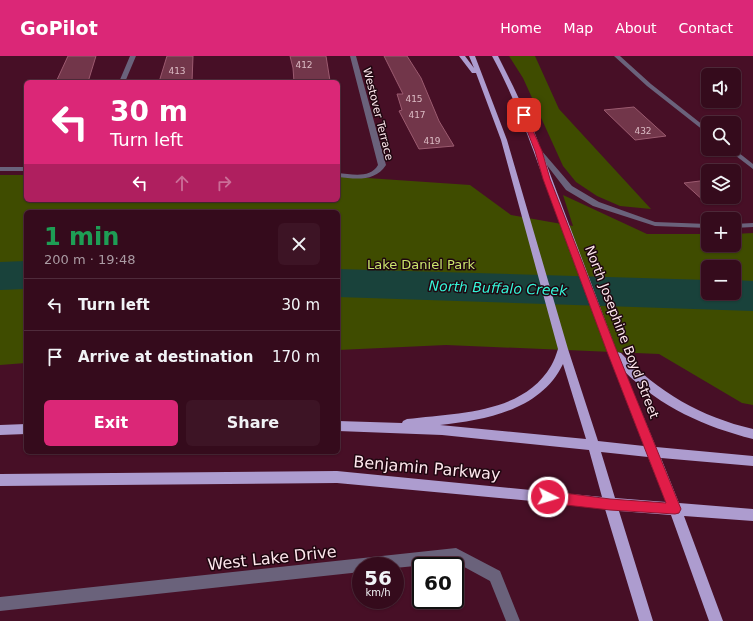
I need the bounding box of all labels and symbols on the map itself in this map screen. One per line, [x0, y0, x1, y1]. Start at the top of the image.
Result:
house number: 412 [295, 60, 313, 70]
house number: 413 [168, 66, 186, 76]
street label: Westover Terrace [360, 66, 396, 162]
house number: 415 [405, 94, 423, 104]
pin [507, 98, 541, 132]
house number: 417 [408, 110, 426, 120]
house number: 432 [634, 126, 652, 136]
house number: 419 [423, 136, 441, 146]
street label: North Josephine Boyd Street [582, 243, 662, 421]
park label: Lake Daniel Park [367, 257, 476, 272]
water label: North Buffalo Creek [428, 278, 568, 298]
street label: Benjamin Parkway [353, 452, 501, 484]
position arrow [527, 476, 569, 518]
street label: West Lake Drive [207, 542, 337, 574]
speed limit sign: 60 [412, 557, 464, 609]

